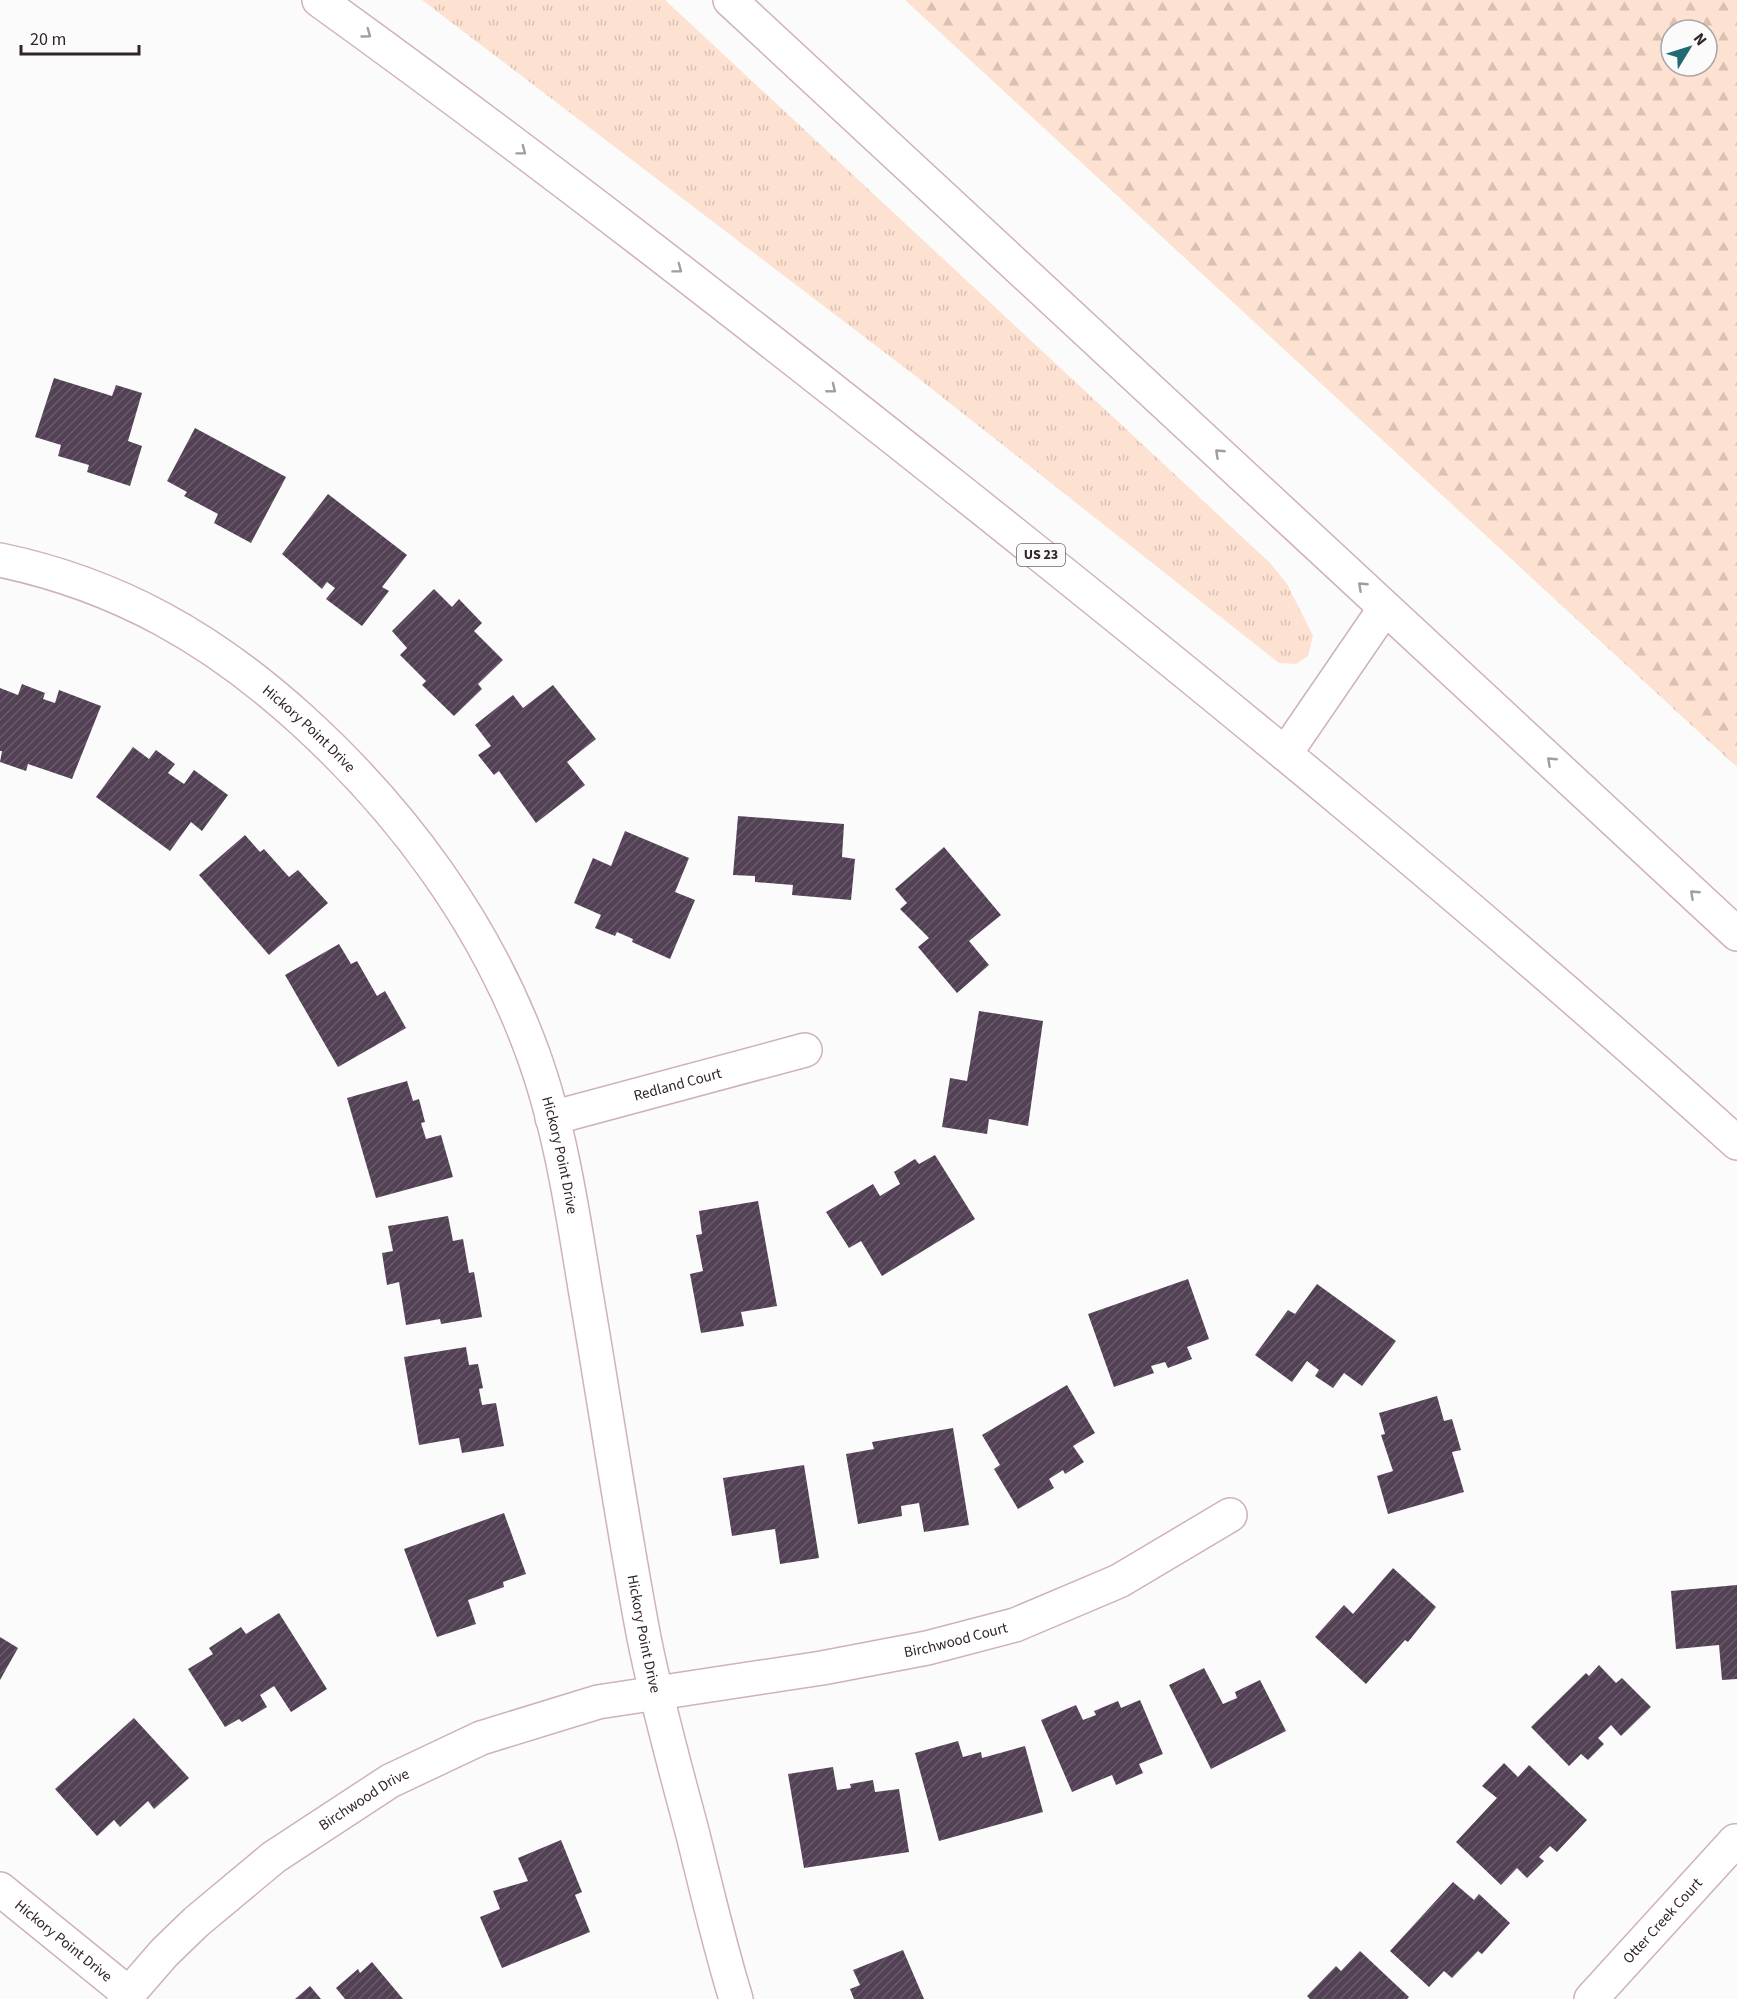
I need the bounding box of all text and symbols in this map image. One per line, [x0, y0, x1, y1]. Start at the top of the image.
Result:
scale bar [21, 18, 140, 56]
north arrow [1659, 18, 1719, 78]
text: 20 m [30, 27, 66, 52]
one-way arrow [360, 27, 371, 38]
text: N [1688, 28, 1712, 50]
one-way arrow [516, 144, 527, 155]
one-way arrow [672, 261, 683, 272]
one-way arrow [825, 381, 836, 392]
one-way arrow [1215, 449, 1226, 460]
road number: US 23 [1017, 544, 1065, 566]
one-way arrow [1358, 582, 1369, 593]
street label: Hickory Point Drive [258, 680, 360, 777]
one-way arrow [1547, 757, 1558, 768]
one-way arrow [1690, 890, 1701, 901]
street label: Redland Court [631, 1062, 724, 1106]
street label: Hickory Point Drive [537, 1094, 583, 1216]
street label: Hickory Point Drive [622, 1573, 666, 1695]
street label: Birchwood Court [902, 1617, 1010, 1663]
street label: Birchwood Drive [314, 1763, 413, 1836]
street label: Otter Creek Court [1618, 1873, 1707, 1968]
street label: Hickory Point Drive [10, 1895, 117, 1987]

